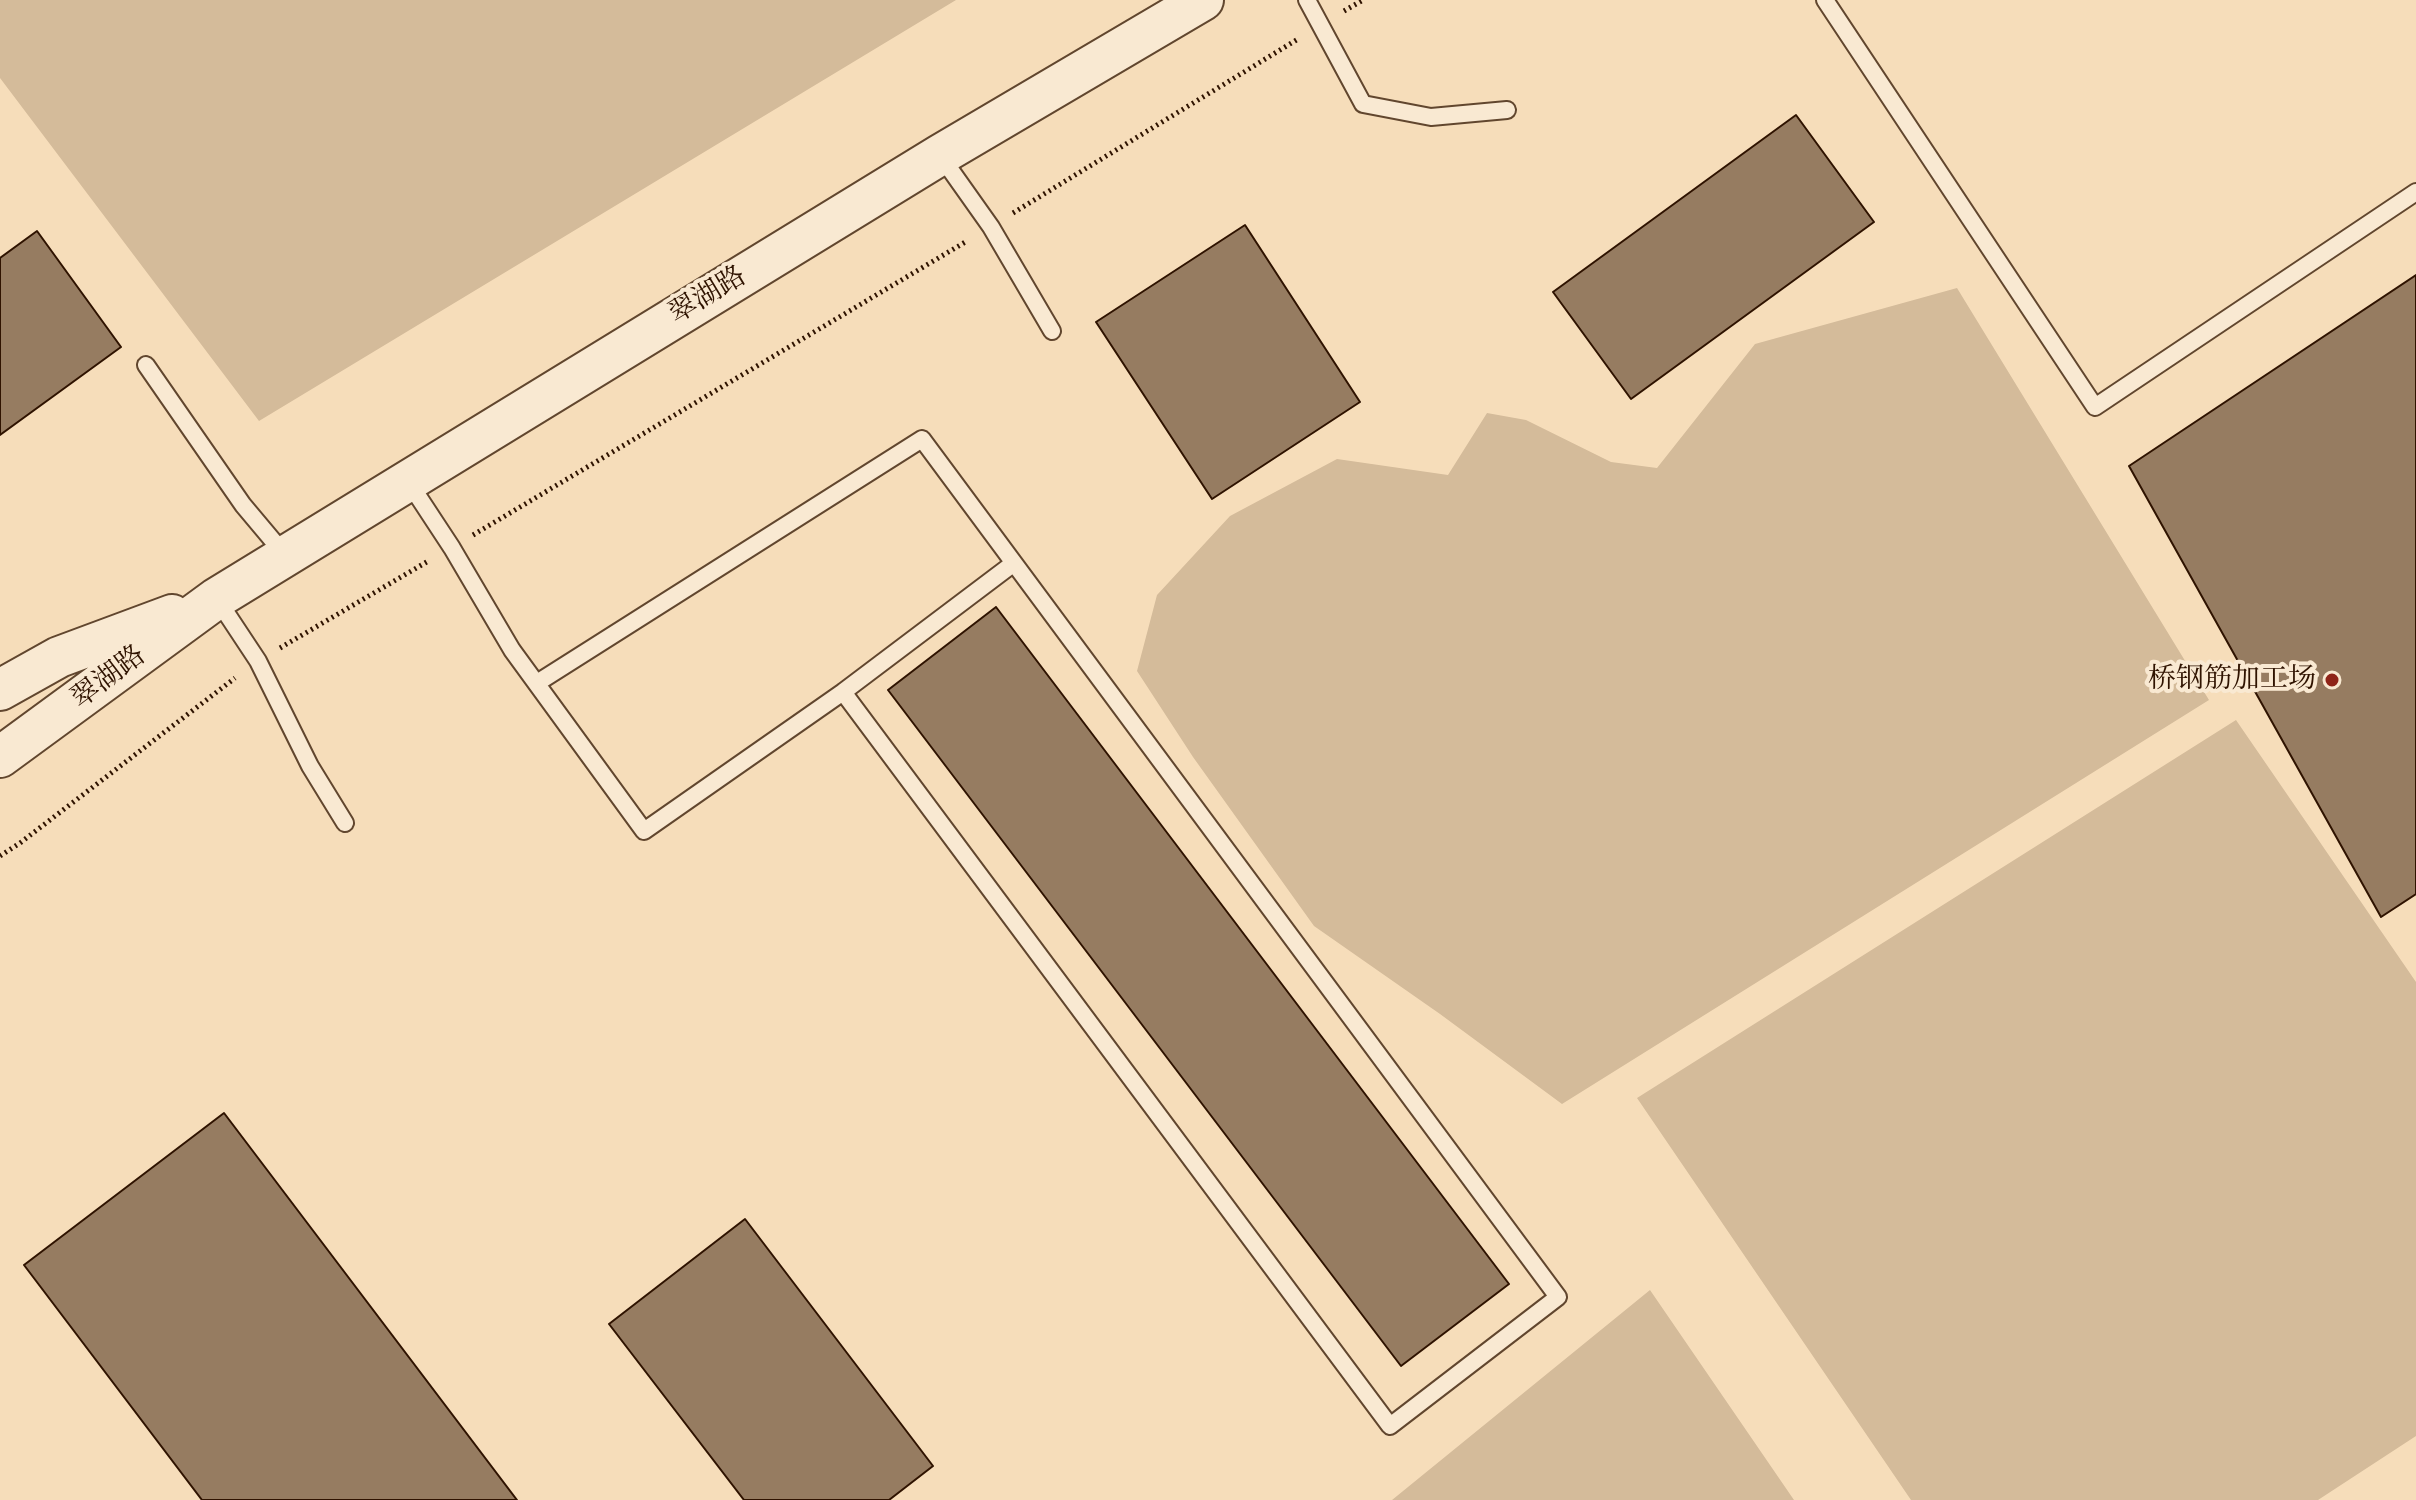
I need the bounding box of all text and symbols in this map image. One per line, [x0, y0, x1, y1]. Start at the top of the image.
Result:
street label: 翠湖路 [663, 260, 753, 332]
street label: 翠湖路 [65, 639, 153, 717]
place label: 桥钢筋加工场 [2148, 663, 2316, 697]
marker: 桥钢筋加工场 [2323, 671, 2341, 689]

